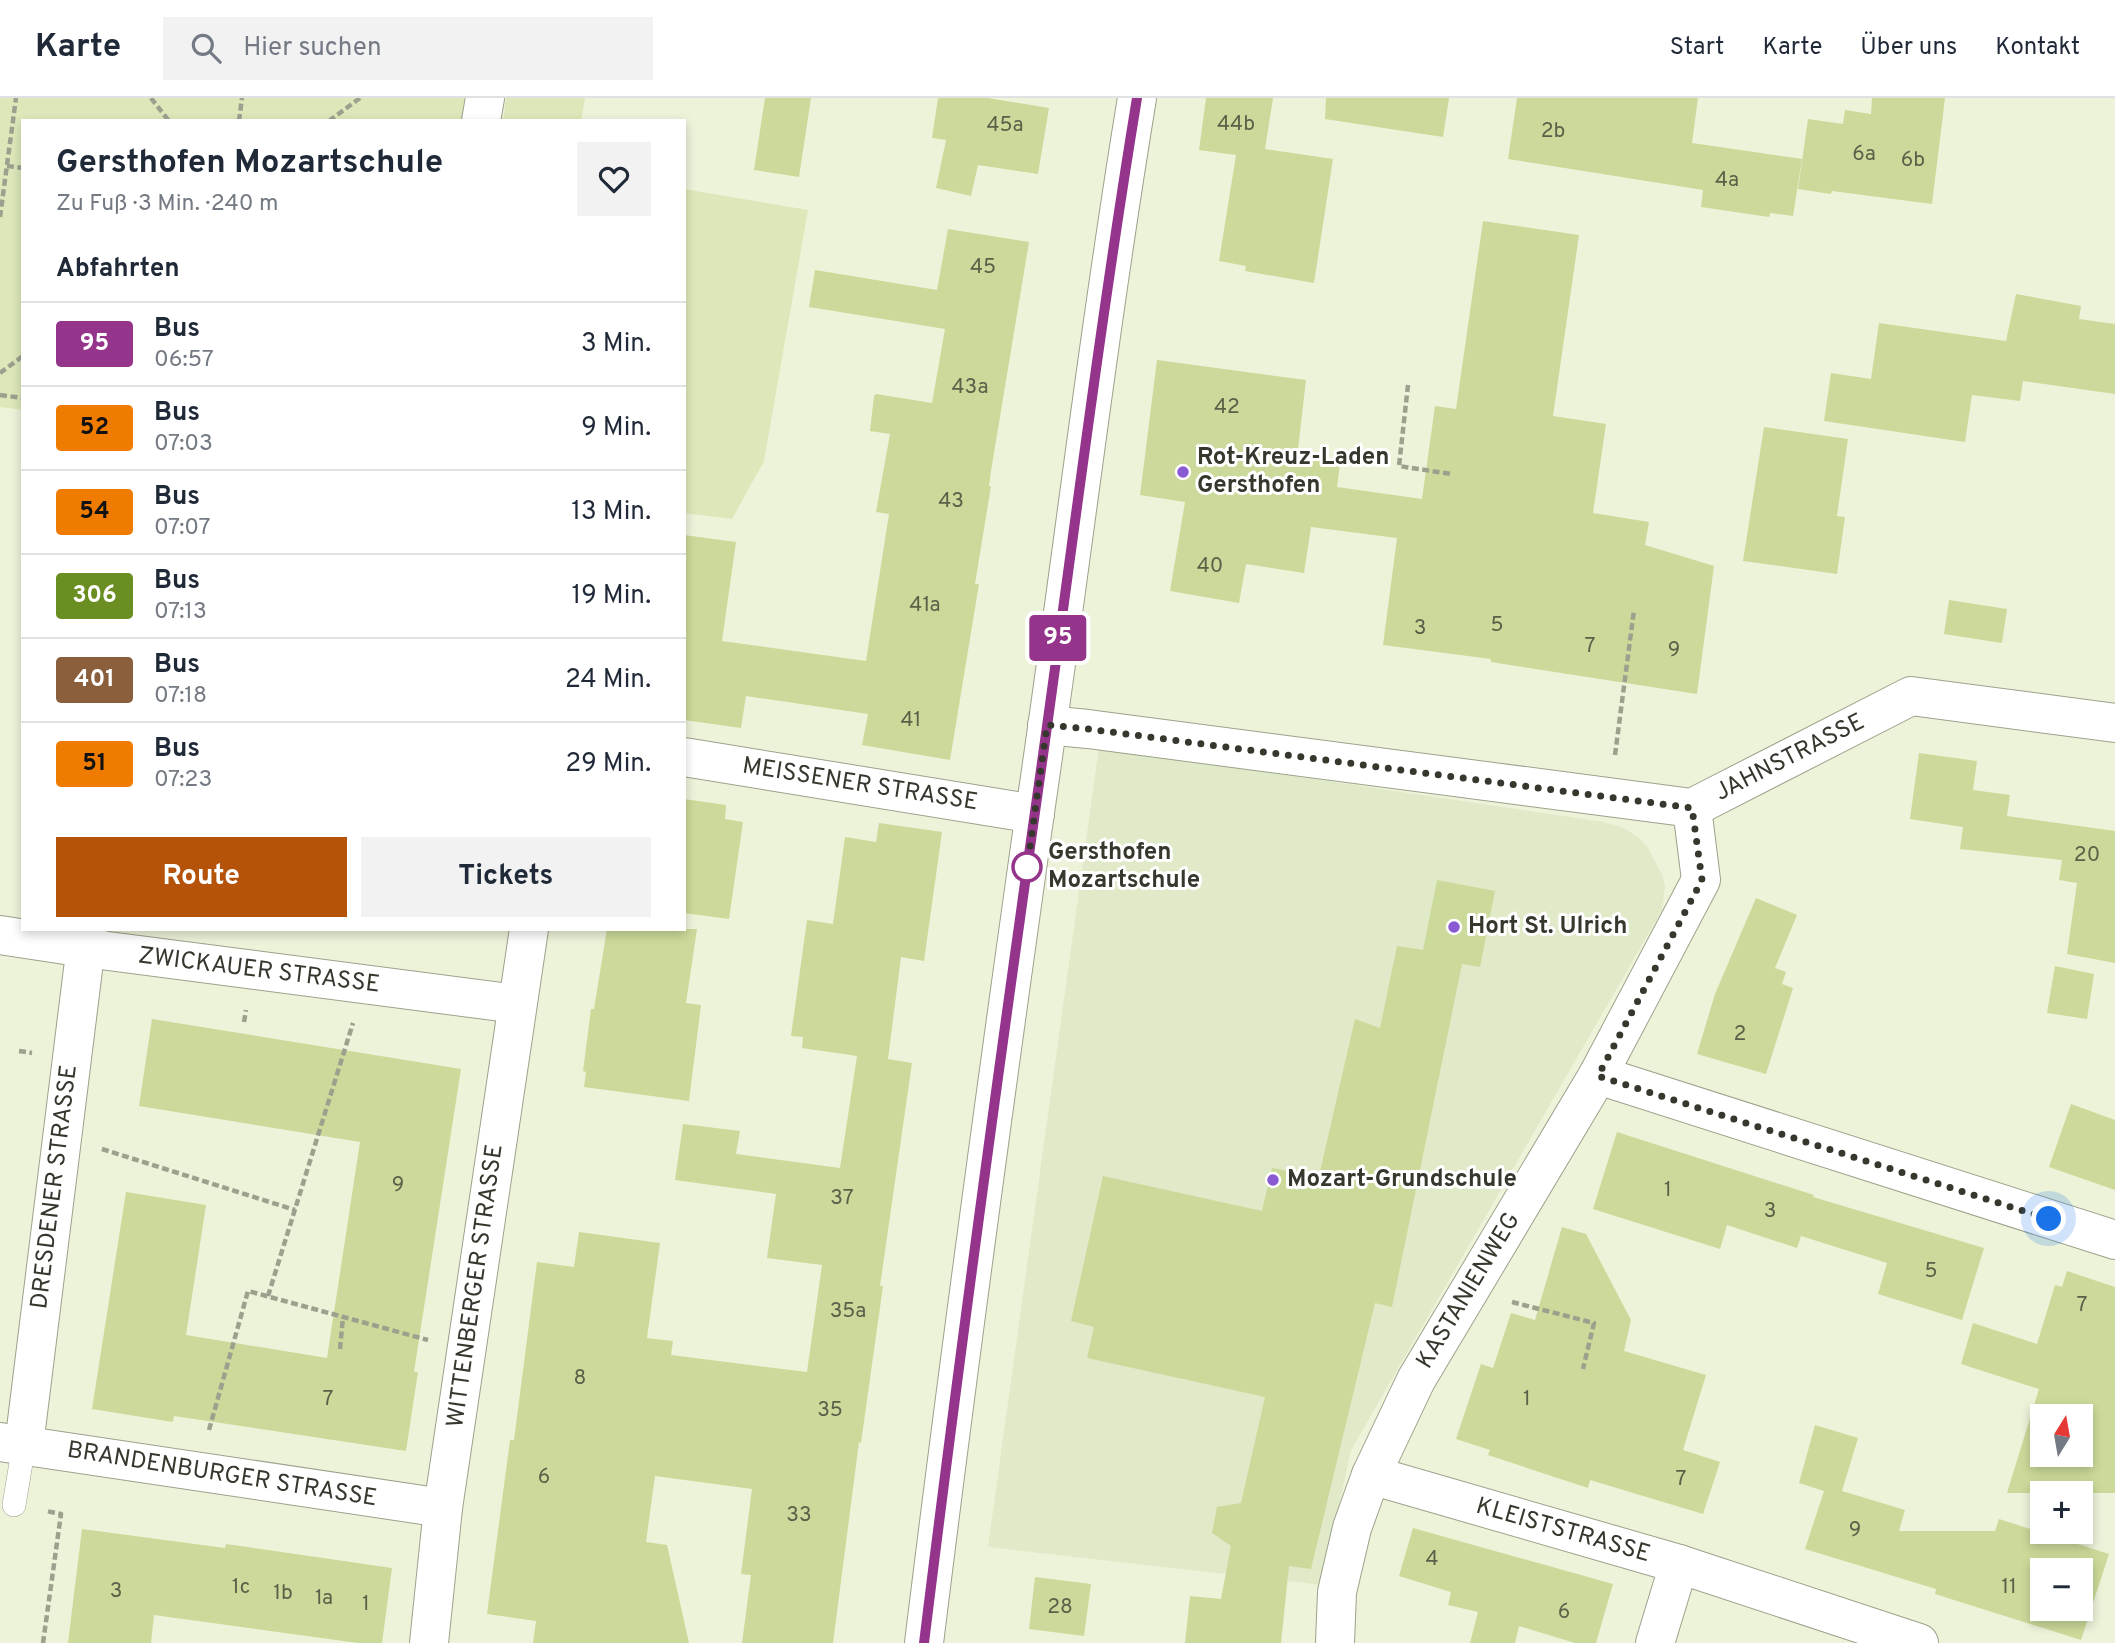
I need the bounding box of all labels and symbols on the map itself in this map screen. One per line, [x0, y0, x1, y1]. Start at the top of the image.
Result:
house number: 44b [1217, 111, 1255, 138]
house number: 45a [986, 112, 1024, 139]
house number: 2b [1541, 118, 1565, 145]
house number: 6a [1852, 141, 1876, 168]
house number: 6b [1901, 147, 1925, 174]
house number: 4a [1715, 167, 1739, 194]
house number: 45 [970, 254, 996, 281]
house number: 43a [952, 374, 988, 401]
house number: 42 [1214, 394, 1240, 421]
place label: Rot-Kreuz-Laden Gersthofen [1197, 443, 1389, 501]
marker: Rot-Kreuz-Laden Gersthofen [1175, 464, 1191, 480]
house number: 43 [938, 488, 964, 515]
house number: 40 [1197, 553, 1223, 580]
house number: 41a [909, 592, 941, 619]
house number: 5 [1490, 612, 1504, 639]
line badge: 95 [1026, 615, 1090, 661]
house number: 3 [1414, 615, 1426, 642]
house number: 7 [1585, 633, 1596, 660]
house number: 9 [1668, 637, 1680, 664]
house number: 41 [901, 707, 921, 734]
street label: JAHNSTRASSE [1710, 707, 1870, 809]
street label: MEISSENER STRASSE [740, 752, 980, 818]
place label: Gersthofen Mozartschule [1048, 838, 1200, 896]
house number: 20 [2074, 842, 2100, 869]
marker: Gersthofen Mozartschule [1012, 852, 1042, 882]
place label: Hort St. Ulrich [1468, 912, 1627, 942]
marker: Hort St. Ulrich [1446, 919, 1462, 935]
street label: ZWICKAUER STRASSE [137, 941, 381, 1001]
house number: 2 [1734, 1021, 1746, 1048]
street label: DRESDENER STRASSE [25, 1063, 85, 1311]
street label: WITTENBERGER STRASSE [441, 1142, 511, 1430]
place label: Mozart-Grundschule [1287, 1165, 1517, 1195]
house number: 9 [392, 1172, 404, 1199]
marker: Mozart-Grundschule [1265, 1172, 1281, 1188]
house number: 1 [1664, 1177, 1672, 1204]
house number: 37 [830, 1185, 854, 1212]
house number: 3 [1764, 1198, 1776, 1225]
your location [2031, 1201, 2066, 1236]
street label: KASTANIENWEG [1411, 1207, 1527, 1375]
house number: 5 [1924, 1258, 1938, 1285]
house number: 7 [2077, 1292, 2088, 1319]
house number: 35a [830, 1298, 866, 1325]
house number: 8 [574, 1365, 586, 1392]
house number: 7 [323, 1386, 334, 1413]
house number: 1 [1523, 1386, 1531, 1413]
house number: 35 [817, 1397, 843, 1424]
north arrow [2030, 1404, 2093, 1466]
street label: BRANDENBURGER STRASSE [65, 1436, 379, 1514]
house number: 6 [538, 1464, 550, 1491]
house number: 7 [1676, 1466, 1687, 1493]
street label: KLEISTSTRASSE [1472, 1492, 1654, 1570]
house number: 33 [786, 1502, 812, 1529]
house number: 9 [1849, 1517, 1861, 1544]
house number: 4 [1425, 1546, 1439, 1573]
house number: 1c [232, 1574, 250, 1601]
house number: 11 [2001, 1574, 2017, 1601]
house number: 3 [110, 1578, 122, 1605]
house number: 1b [273, 1580, 293, 1607]
house number: 1a [315, 1585, 333, 1612]
house number: 1 [362, 1591, 370, 1618]
house number: 28 [1047, 1594, 1073, 1621]
house number: 6 [1558, 1599, 1570, 1626]

